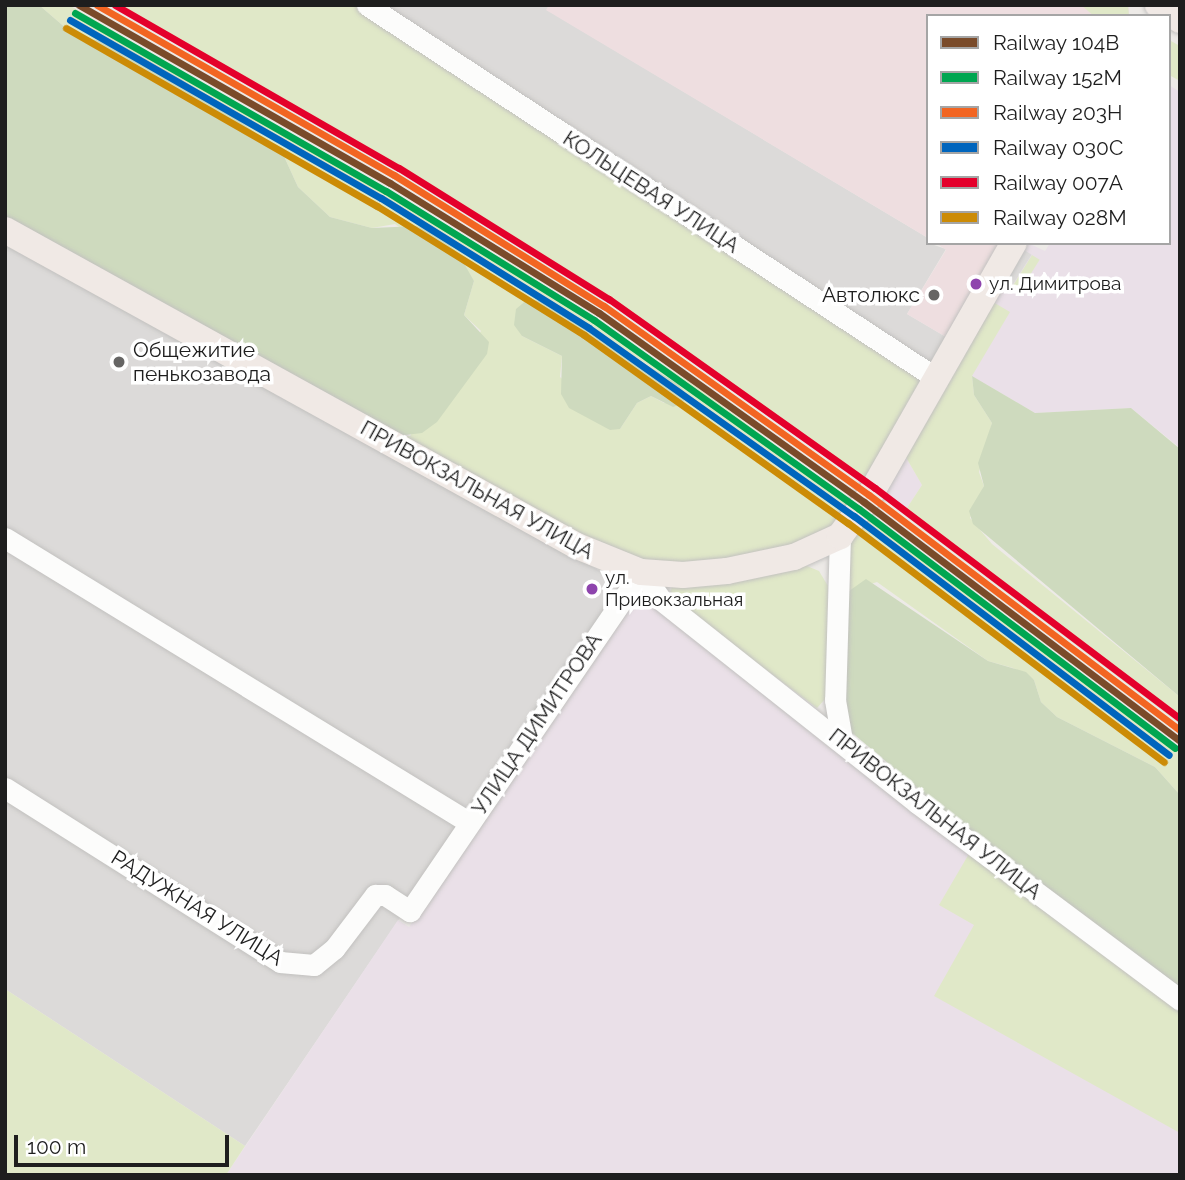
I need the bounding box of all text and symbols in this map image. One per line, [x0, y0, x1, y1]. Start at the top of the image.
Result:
legend [926, 14, 1171, 245]
text: Railway 104В [993, 30, 1119, 55]
text: Railway 152М [993, 65, 1122, 90]
text: Railway 203Н [993, 100, 1123, 125]
street label: КОЛЬЦЕВАЯ УЛИЦА [558, 126, 744, 258]
text: Railway 030C [993, 135, 1123, 160]
text: Railway 007А [993, 170, 1123, 195]
text: Railway 028М [993, 205, 1127, 230]
place label: ул. Димитрова [989, 273, 1121, 295]
marker: ул. Димитрова [969, 277, 983, 291]
place label: Автолюкс [822, 282, 920, 308]
marker: Автолюкс [926, 287, 942, 303]
place label: Общежитие пенькозавода [133, 337, 271, 387]
marker: Общежитие пенькозавода [111, 354, 127, 370]
street label: ПРИВОКЗАЛЬНАЯ УЛИЦА [356, 415, 598, 565]
place label: ул. Привокзальная [605, 567, 743, 611]
marker: ул. Привокзальная [585, 582, 599, 596]
street label: УЛИЦА ДИМИТРОВА [467, 628, 607, 820]
street label: ПРИВОКЗАЛЬНАЯ УЛИЦА [824, 723, 1046, 905]
street label: РАДУЖНАЯ УЛИЦА [106, 845, 288, 971]
scale bar [18, 1120, 233, 1164]
text: 100 m [27, 1134, 86, 1159]

